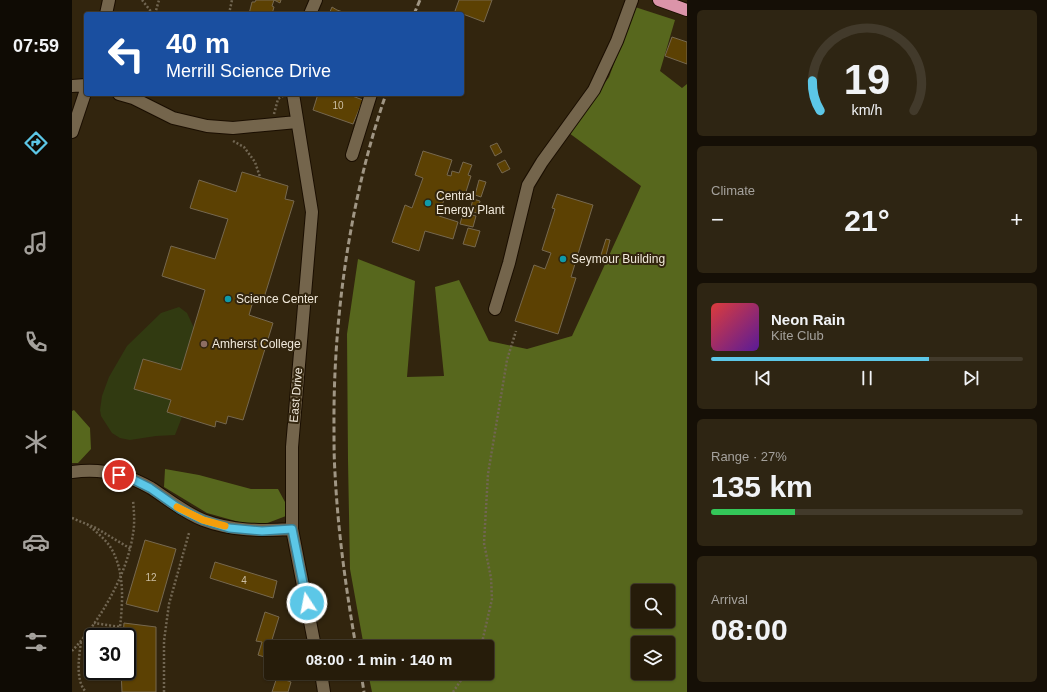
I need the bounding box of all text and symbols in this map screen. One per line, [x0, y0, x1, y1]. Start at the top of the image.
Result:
icon: left [100, 28, 152, 80]
text: 40 m [166, 28, 230, 59]
text: 07:59 [13, 36, 59, 56]
text: 19 [844, 56, 890, 103]
text: Merrill Science Drive [166, 61, 331, 81]
house number: 10 [332, 100, 344, 111]
text: km/h [852, 102, 883, 118]
icon: directions [22, 129, 50, 157]
text: Climate [711, 183, 755, 198]
place label: Central Energy Plant [436, 189, 505, 217]
marker: Central Energy Plant [423, 198, 433, 208]
text: 21° [844, 204, 890, 237]
text: − [711, 207, 724, 232]
text: + [1010, 207, 1023, 232]
icon: music [22, 229, 50, 257]
place label: Seymour Building [571, 252, 665, 266]
marker: Seymour Building [558, 254, 568, 264]
place label: Science Center [236, 292, 318, 306]
marker: Science Center [223, 294, 233, 304]
text: Neon Rain [771, 311, 845, 328]
icon: phone [22, 328, 50, 356]
text: Kite Club [771, 328, 824, 343]
place label: Amherst College [212, 337, 301, 351]
marker: Amherst College [199, 339, 209, 349]
street label: East Drive [287, 367, 305, 423]
icon: previous [752, 367, 774, 389]
icon: pause [856, 367, 878, 389]
icon: next [960, 367, 982, 389]
icon: climate [22, 428, 50, 456]
text: Range · 27% [711, 449, 787, 464]
pin [102, 458, 136, 492]
icon: arrive [108, 464, 130, 486]
text: 135 km [711, 470, 813, 503]
icon: car [22, 528, 50, 556]
house number: 12 [145, 572, 157, 583]
house number: 4 [241, 575, 247, 586]
position arrow [286, 582, 328, 624]
map controls [631, 584, 675, 680]
button: search [631, 584, 675, 628]
text: Arrival [711, 592, 748, 607]
text: 08:00 [711, 613, 788, 646]
icon: filters [22, 628, 50, 656]
speed limit sign: 30 [84, 628, 136, 680]
button: layers [631, 636, 675, 680]
text: 08:00 · 1 min · 140 m [306, 651, 452, 668]

